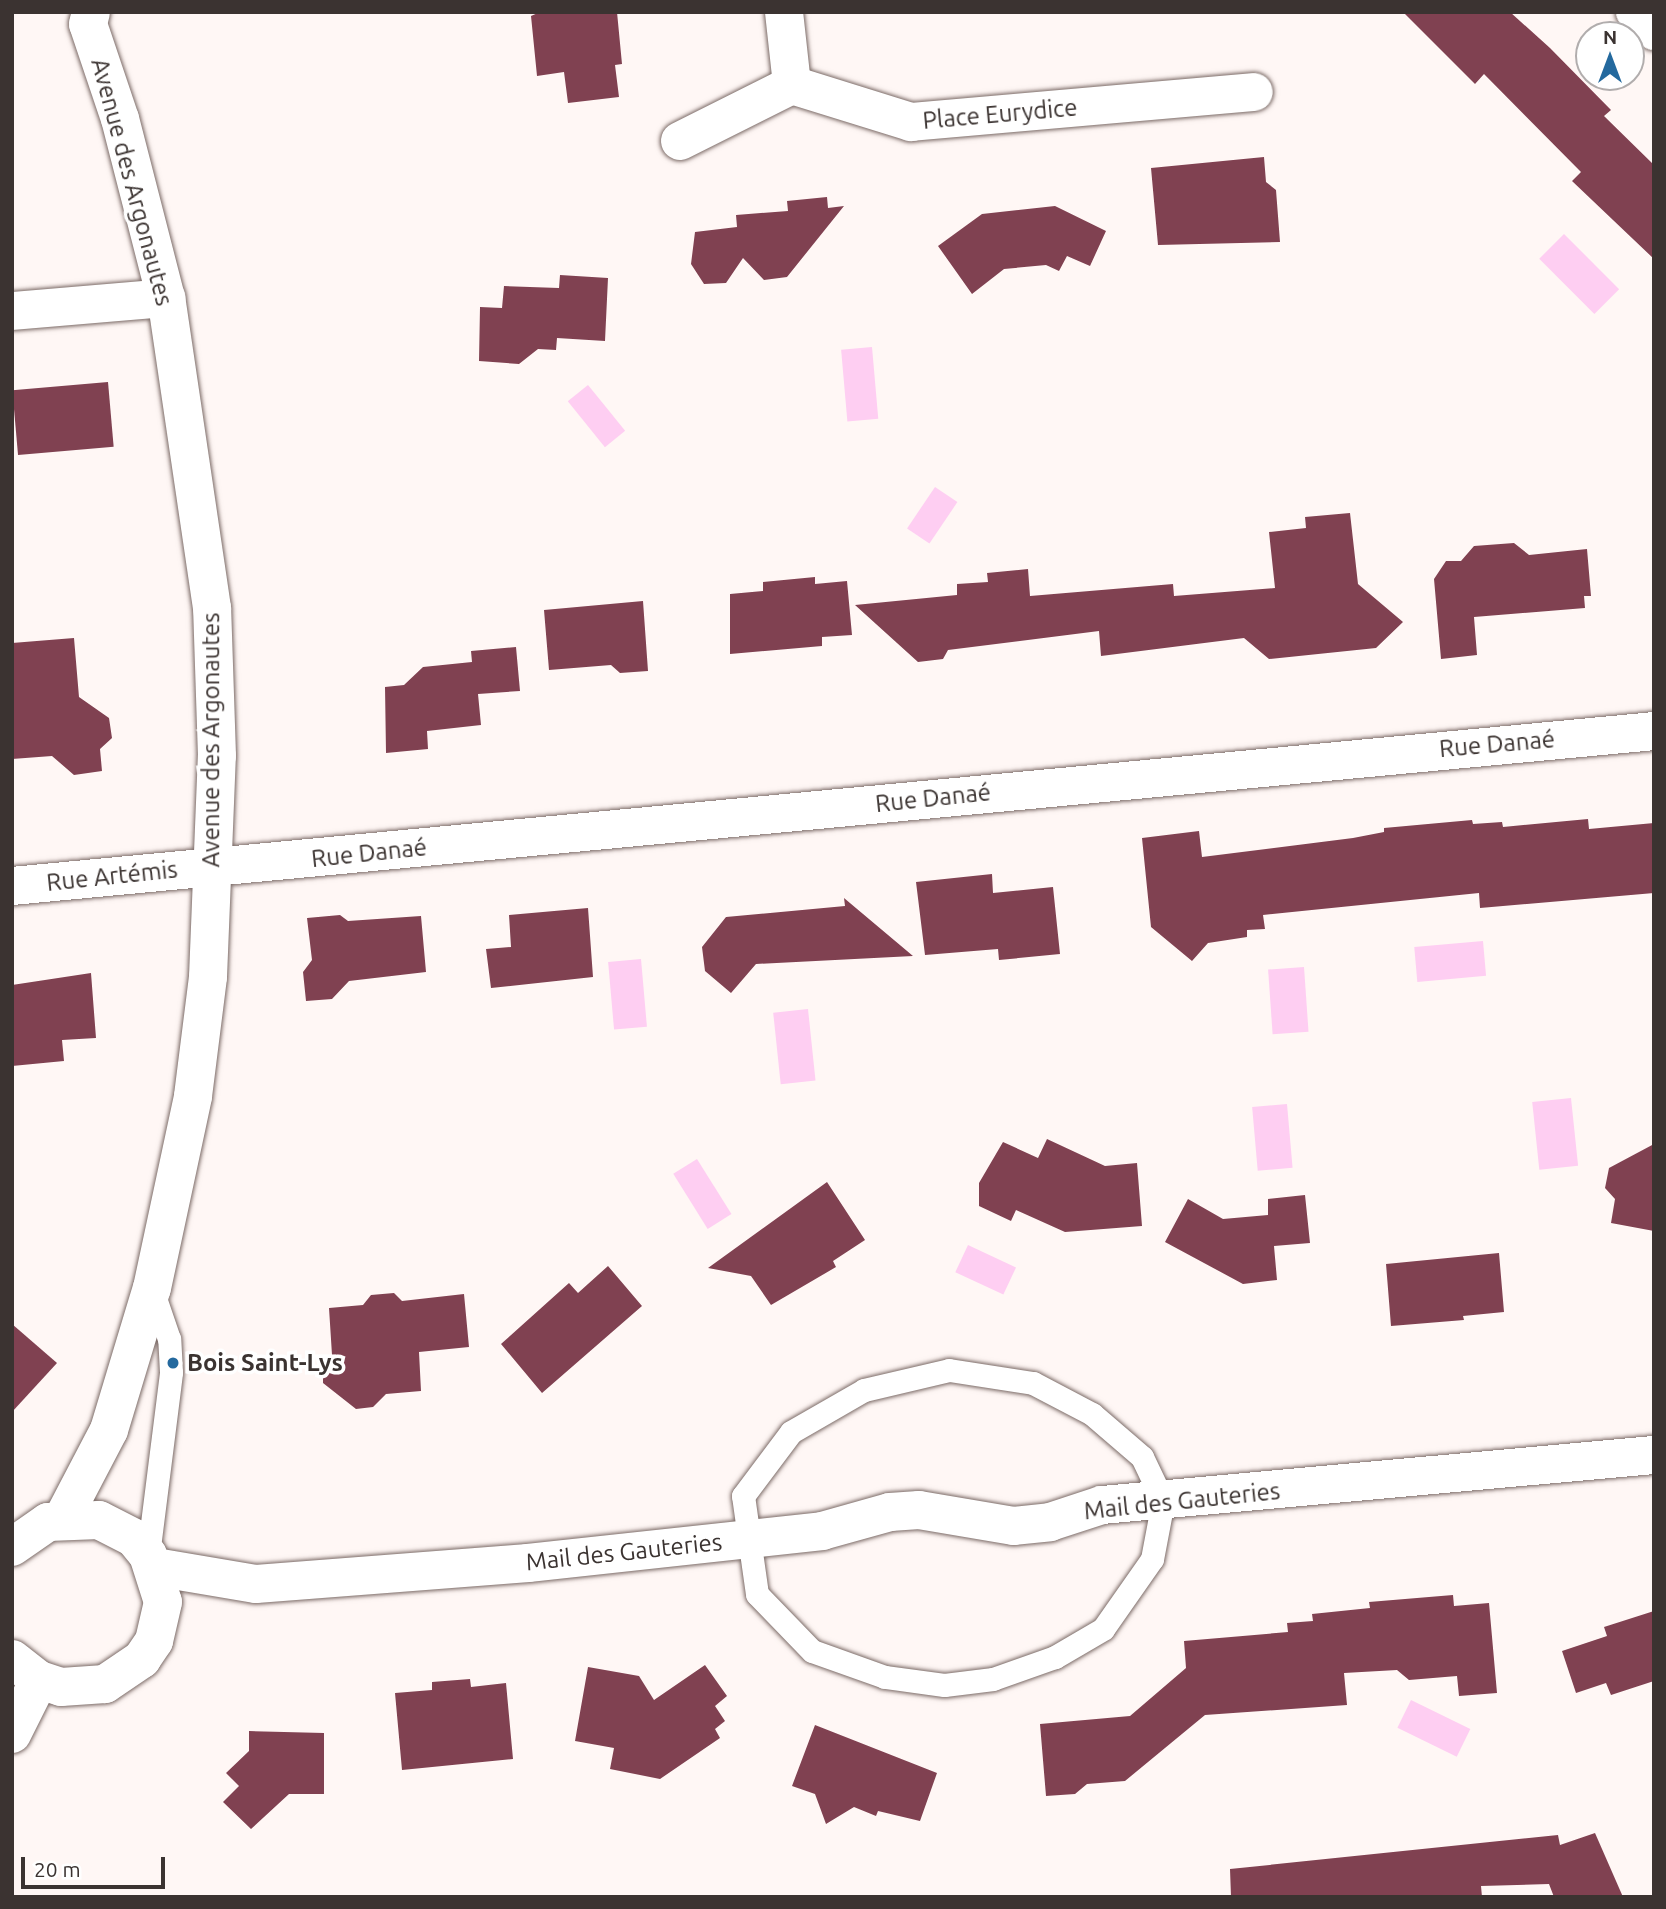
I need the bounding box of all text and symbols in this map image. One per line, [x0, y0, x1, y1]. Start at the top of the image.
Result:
north arrow [1575, 21, 1645, 91]
text: N [1603, 26, 1617, 48]
street label: Avenue des Argonautes [85, 55, 179, 309]
street label: Place Eurydice [921, 93, 1079, 135]
street label: Avenue des Argonautes [197, 613, 225, 867]
street label: Rue Danaé [1438, 725, 1556, 763]
street label: Rue Danaé [874, 778, 992, 818]
street label: Rue Danaé [310, 833, 428, 873]
street label: Rue Artémis [45, 855, 179, 897]
place label: Bois Saint-Lys [187, 1349, 343, 1377]
marker: Bois Saint-Lys [165, 1355, 181, 1371]
street label: Mail des Gauteries [1082, 1476, 1282, 1526]
street label: Mail des Gauteries [524, 1527, 724, 1577]
scale bar [24, 1842, 168, 1886]
text: 20 m [34, 1857, 81, 1881]

